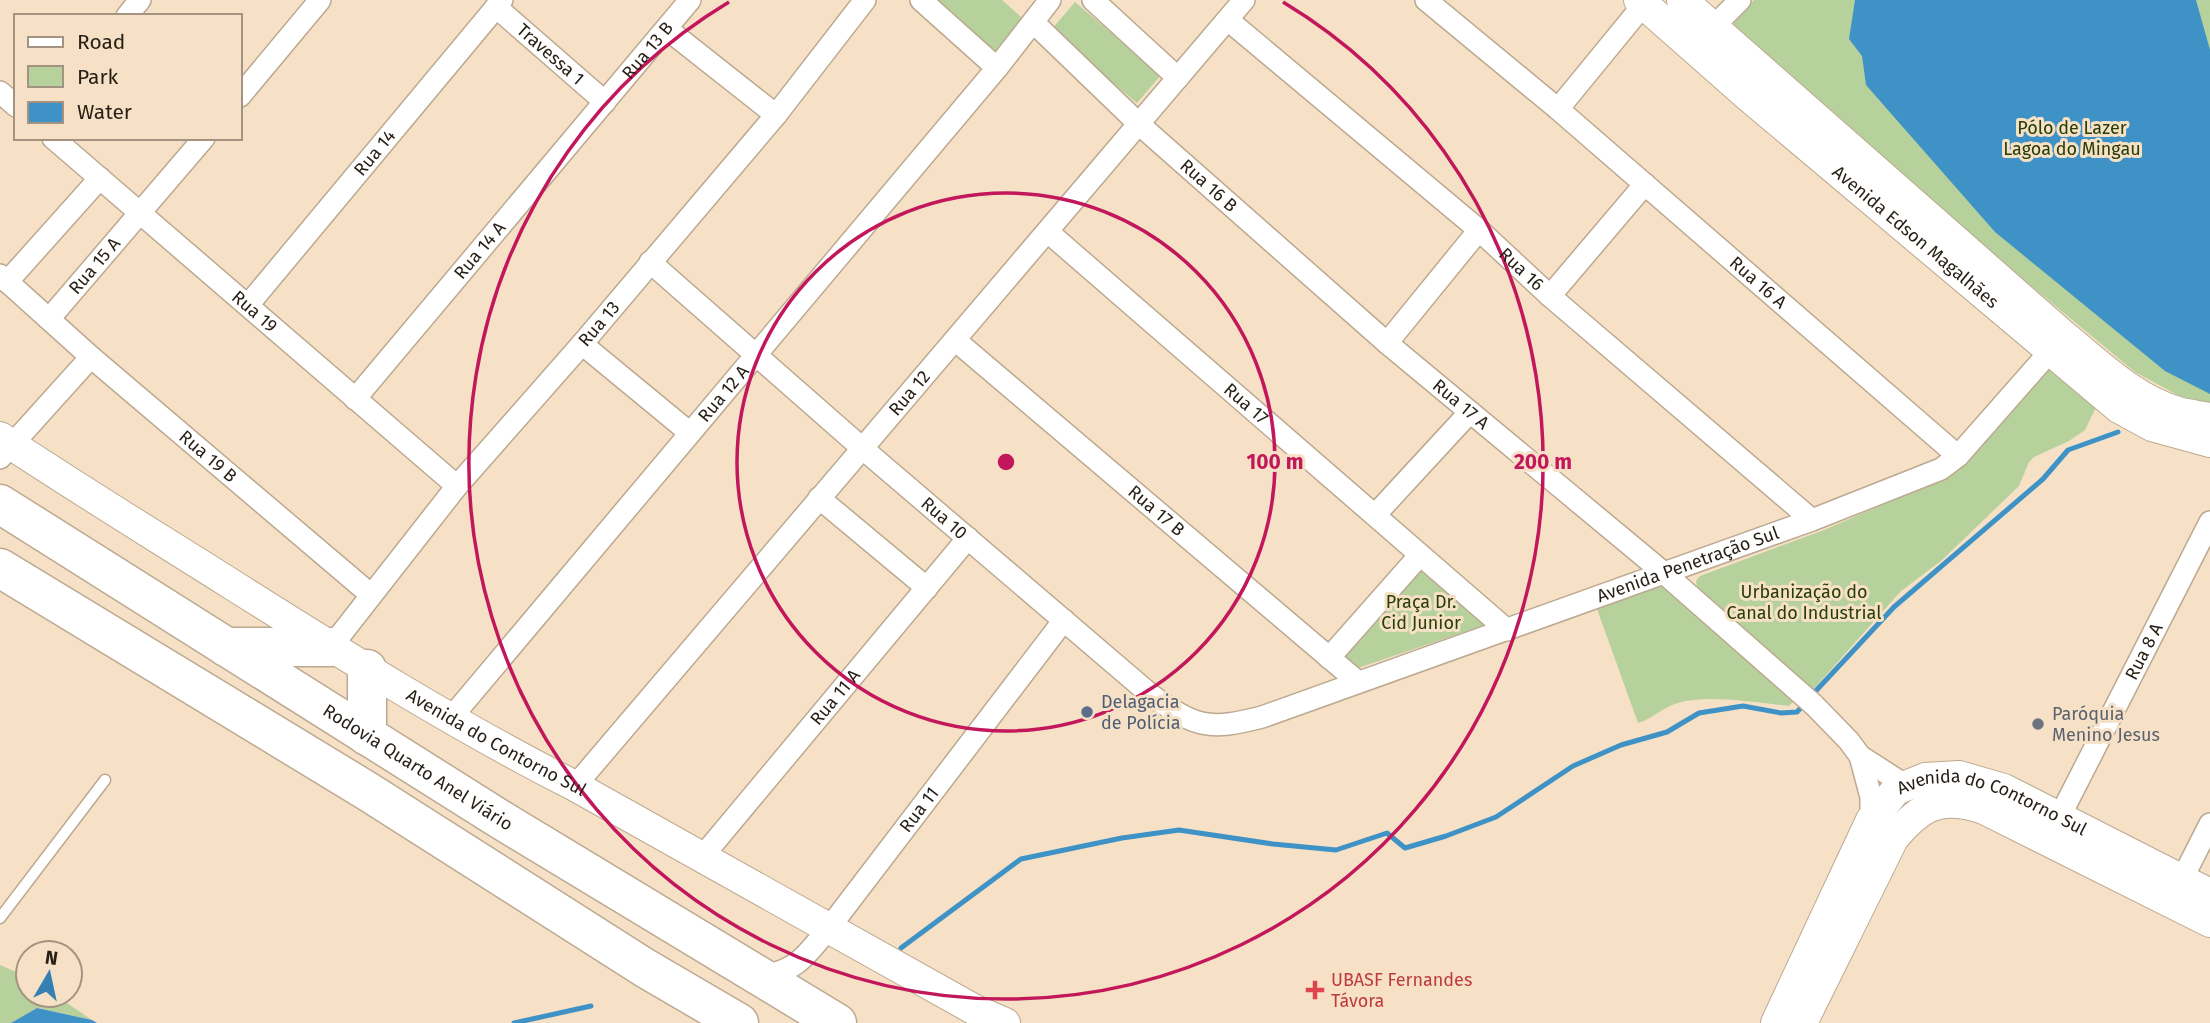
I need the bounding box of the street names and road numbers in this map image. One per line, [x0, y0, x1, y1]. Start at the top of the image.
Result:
street label: Rua 13 B [617, 17, 678, 84]
street label: Travessa 1 [512, 19, 588, 90]
street label: Rua 14 [349, 125, 400, 180]
street label: Rua 16 B [1175, 154, 1242, 217]
street label: Avenida Edson Magalhães [1828, 161, 2003, 313]
street label: Rua 14 A [449, 217, 511, 284]
street label: Rua 15 A [64, 232, 125, 299]
street label: Rua 16 [1494, 243, 1548, 296]
street label: Rua 16 A [1725, 252, 1792, 314]
street label: Rua 19 [227, 286, 282, 337]
street label: Rua 13 [574, 297, 624, 351]
street label: Rua 12 A [693, 360, 754, 427]
street label: Rua 12 [884, 366, 935, 420]
street label: Rua 17 A [1428, 375, 1494, 435]
street label: Rua 17 [1219, 378, 1273, 429]
street label: Rua 19 B [175, 426, 241, 487]
street label: Rua 17 B [1123, 481, 1189, 541]
street label: Rua 10 [916, 492, 972, 544]
street label: Avenida Penetração Sul [1594, 522, 1782, 607]
street label: Rua 8 A [2120, 619, 2168, 684]
street label: Rua 11 A [805, 664, 865, 730]
street label: Avenida do Contorno Sul [403, 684, 590, 801]
street label: Rodovia Quarto Anel Viário [319, 699, 517, 835]
street label: Avenida do Contorno Sul [1894, 765, 2091, 840]
street label: Rua 11 [895, 783, 943, 837]

